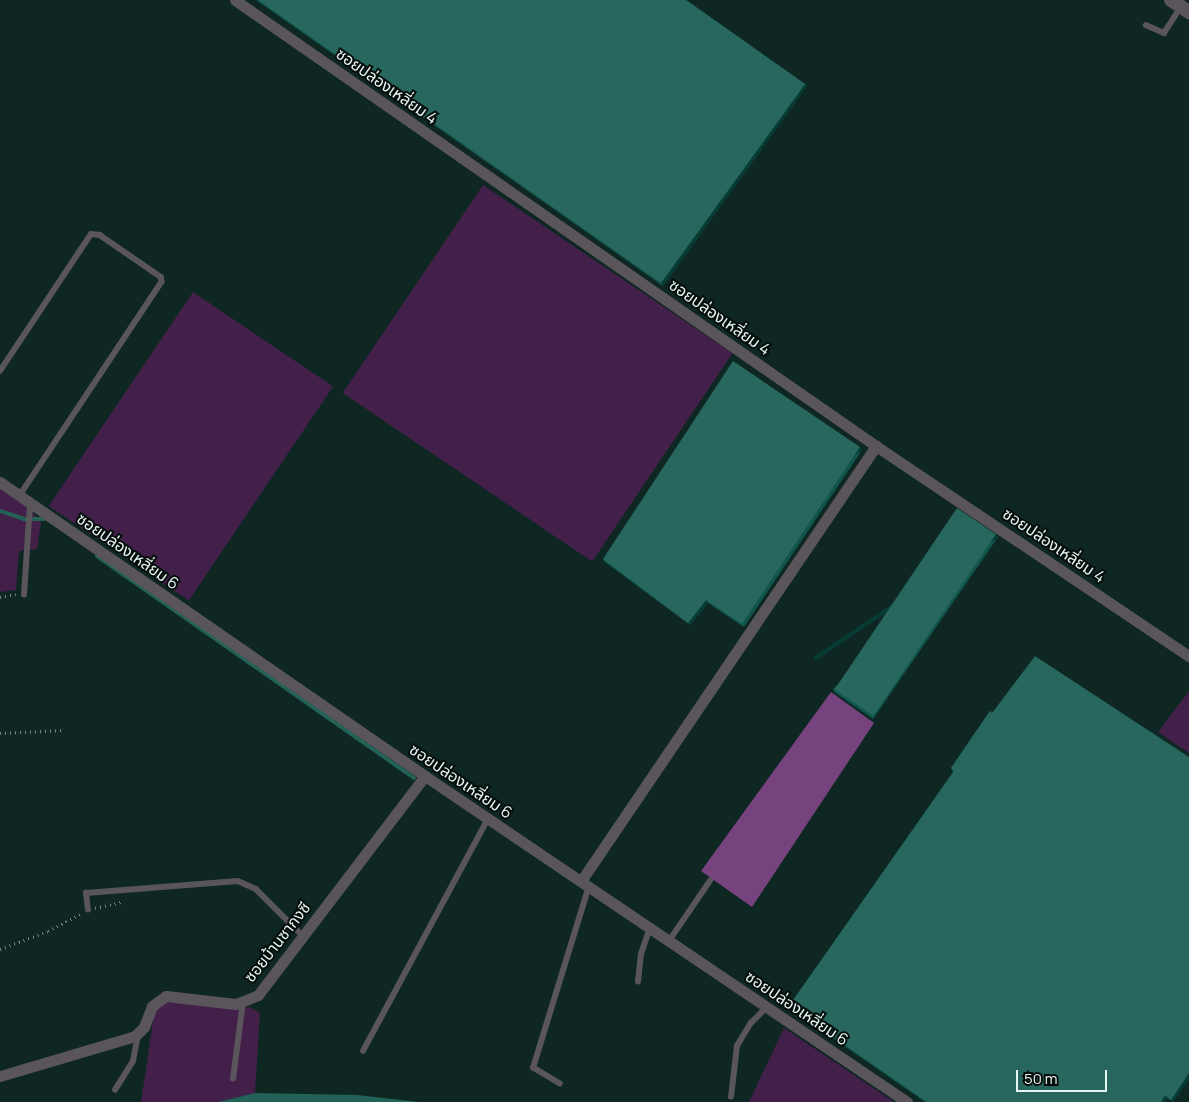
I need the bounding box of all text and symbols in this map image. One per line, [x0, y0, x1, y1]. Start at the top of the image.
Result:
street label: ซอยปล่องเหลี่ยม 4 [333, 44, 441, 128]
street label: ซอยปล่องเหลี่ยม 4 [666, 275, 774, 359]
street label: ซอยปล่องเหลี่ยม 4 [999, 504, 1109, 586]
street label: ซอยปล่องเหลี่ยม 6 [73, 509, 183, 593]
street label: ซอยปล่องเหลี่ยม 6 [406, 740, 516, 822]
street label: ซอยบ้านซากงซี [240, 898, 314, 986]
street label: ซอยปล่องเหลี่ยม 6 [742, 967, 852, 1049]
scale bar [1019, 1060, 1110, 1092]
text: 50 m [1024, 1068, 1058, 1089]

